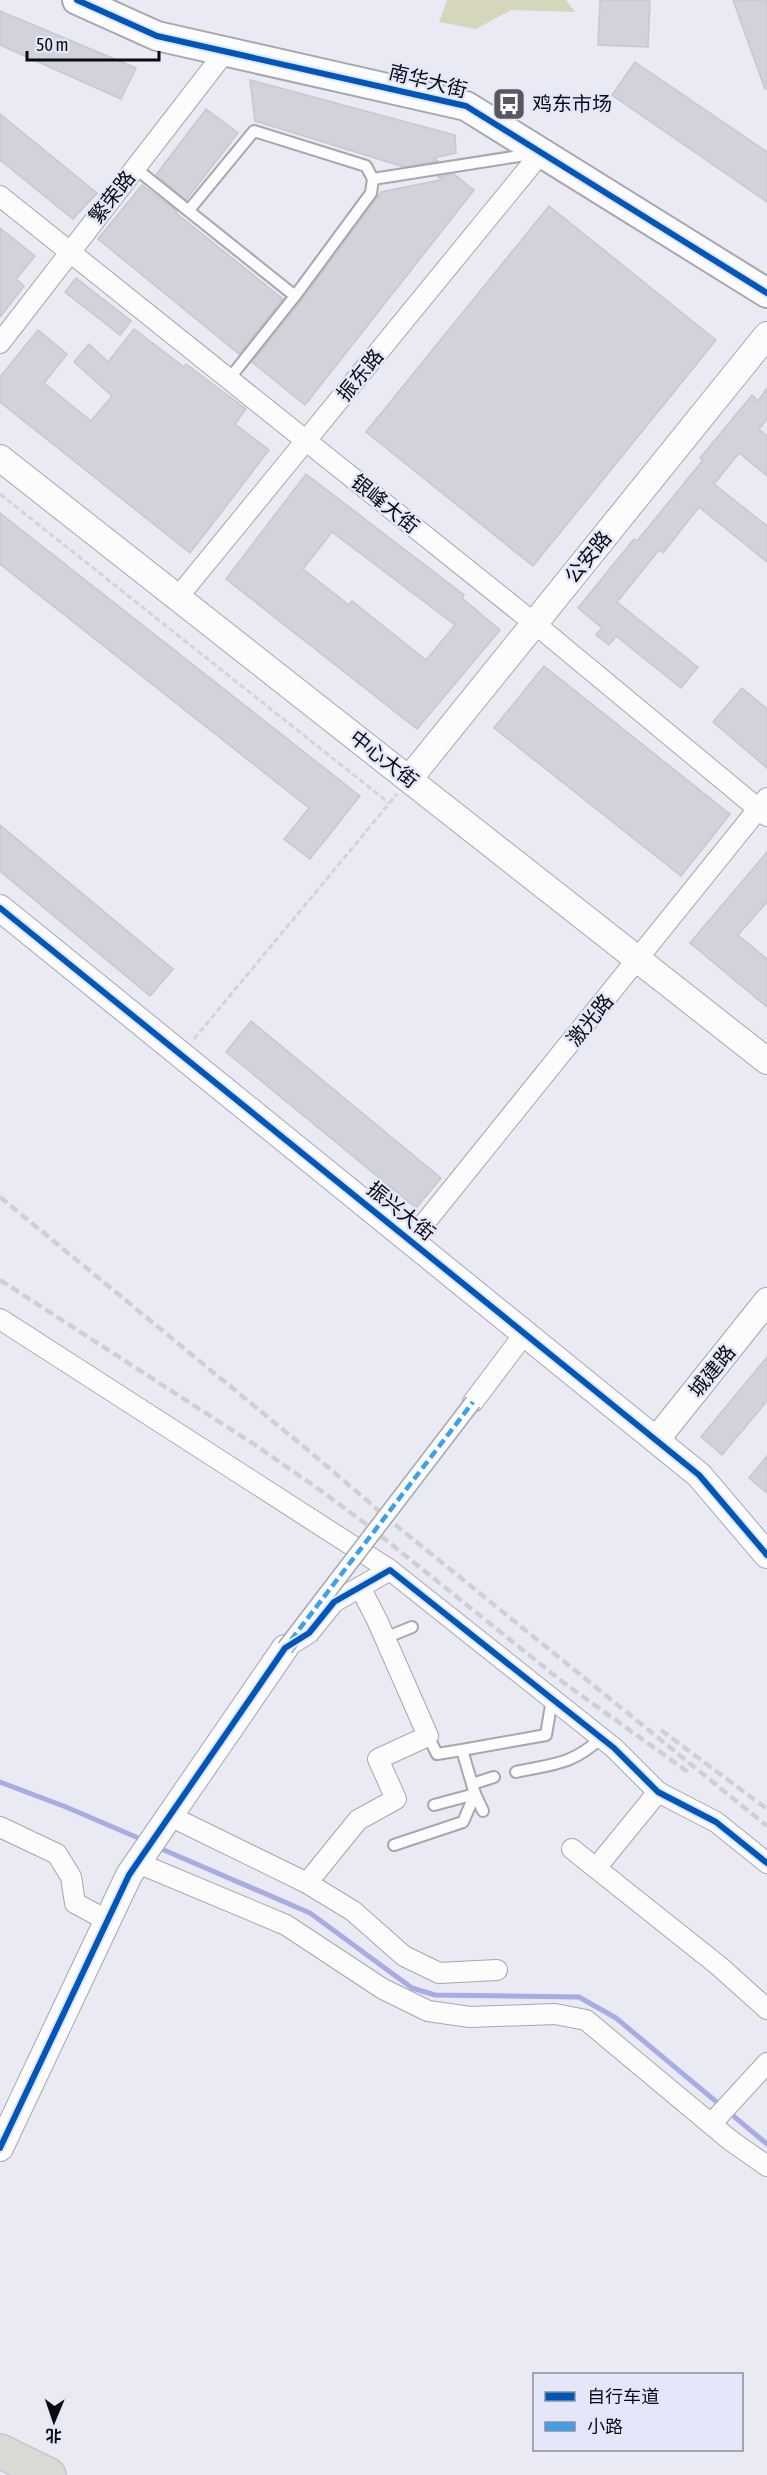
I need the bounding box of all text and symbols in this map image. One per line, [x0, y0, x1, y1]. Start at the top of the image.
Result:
scale bar [27, 24, 159, 62]
text: 50 m [36, 34, 68, 55]
street label: 南华大街 [387, 60, 470, 101]
bus stop icon: 鸡东市场 [491, 86, 527, 122]
place label: 鸡东市场 [532, 92, 612, 115]
street label: 繁荣路 [84, 166, 139, 227]
street label: 振东路 [332, 344, 387, 405]
street label: 银峰大街 [347, 470, 424, 538]
street label: 公安路 [560, 526, 615, 587]
street label: 中心大街 [346, 725, 423, 792]
street label: 激光路 [562, 989, 617, 1050]
street label: 振兴大街 [363, 1177, 440, 1245]
street label: 城建路 [684, 1340, 739, 1401]
legend [533, 2373, 743, 2451]
text: 自行车道 [587, 2386, 659, 2407]
north arrow [24, 2391, 84, 2451]
text: 小路 [587, 2416, 623, 2437]
text: 北 [45, 2427, 62, 2445]

